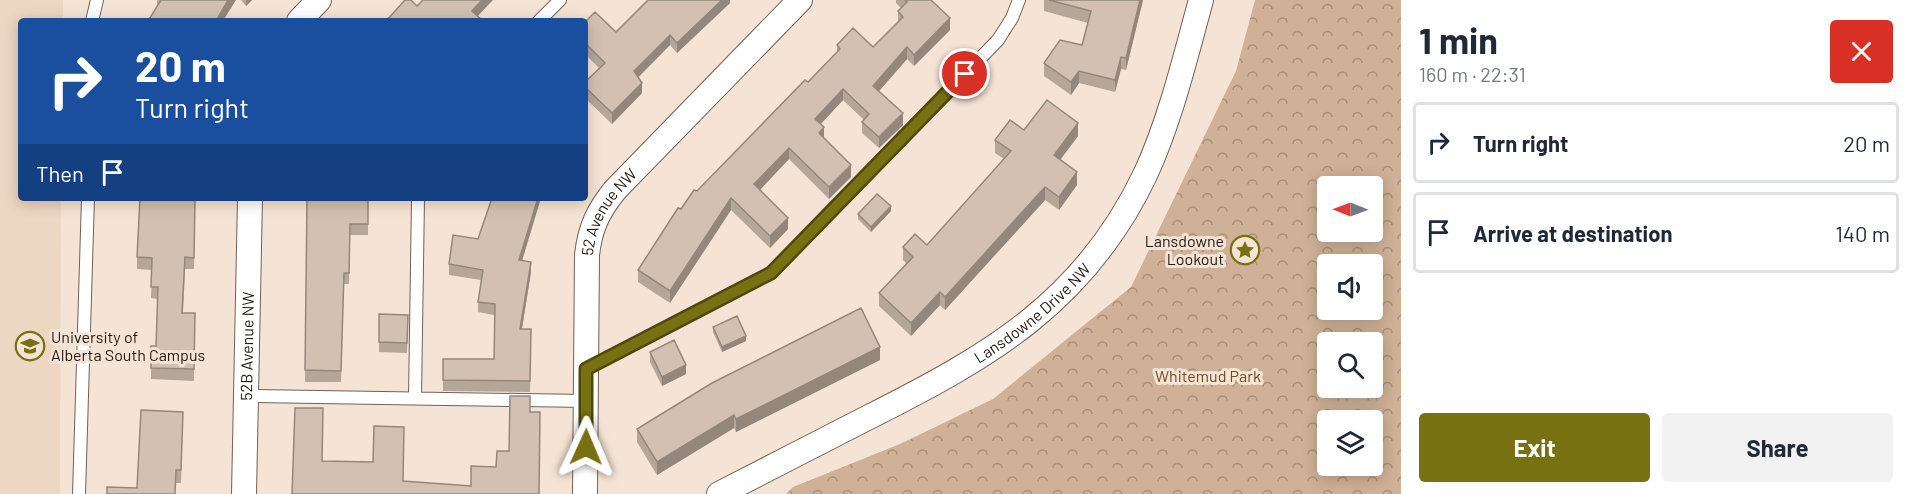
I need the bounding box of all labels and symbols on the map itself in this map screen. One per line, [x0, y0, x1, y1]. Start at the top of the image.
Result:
pin [939, 48, 990, 99]
street label: 52 Avenue NW [577, 164, 640, 257]
north arrow [1317, 176, 1383, 242]
place label: Lansdowne Lookout [1145, 231, 1224, 268]
place icon: Lansdowne Lookout [1229, 234, 1261, 266]
street label: Lansdowne Drive NW [970, 259, 1094, 366]
street label: 52B Avenue NW [236, 291, 257, 401]
place label: University of Alberta South Campus [51, 327, 205, 364]
school or university icon: University of Alberta South Campus [14, 330, 46, 362]
park label: Whitemud Park [1155, 366, 1261, 385]
position arrow [554, 415, 618, 479]

